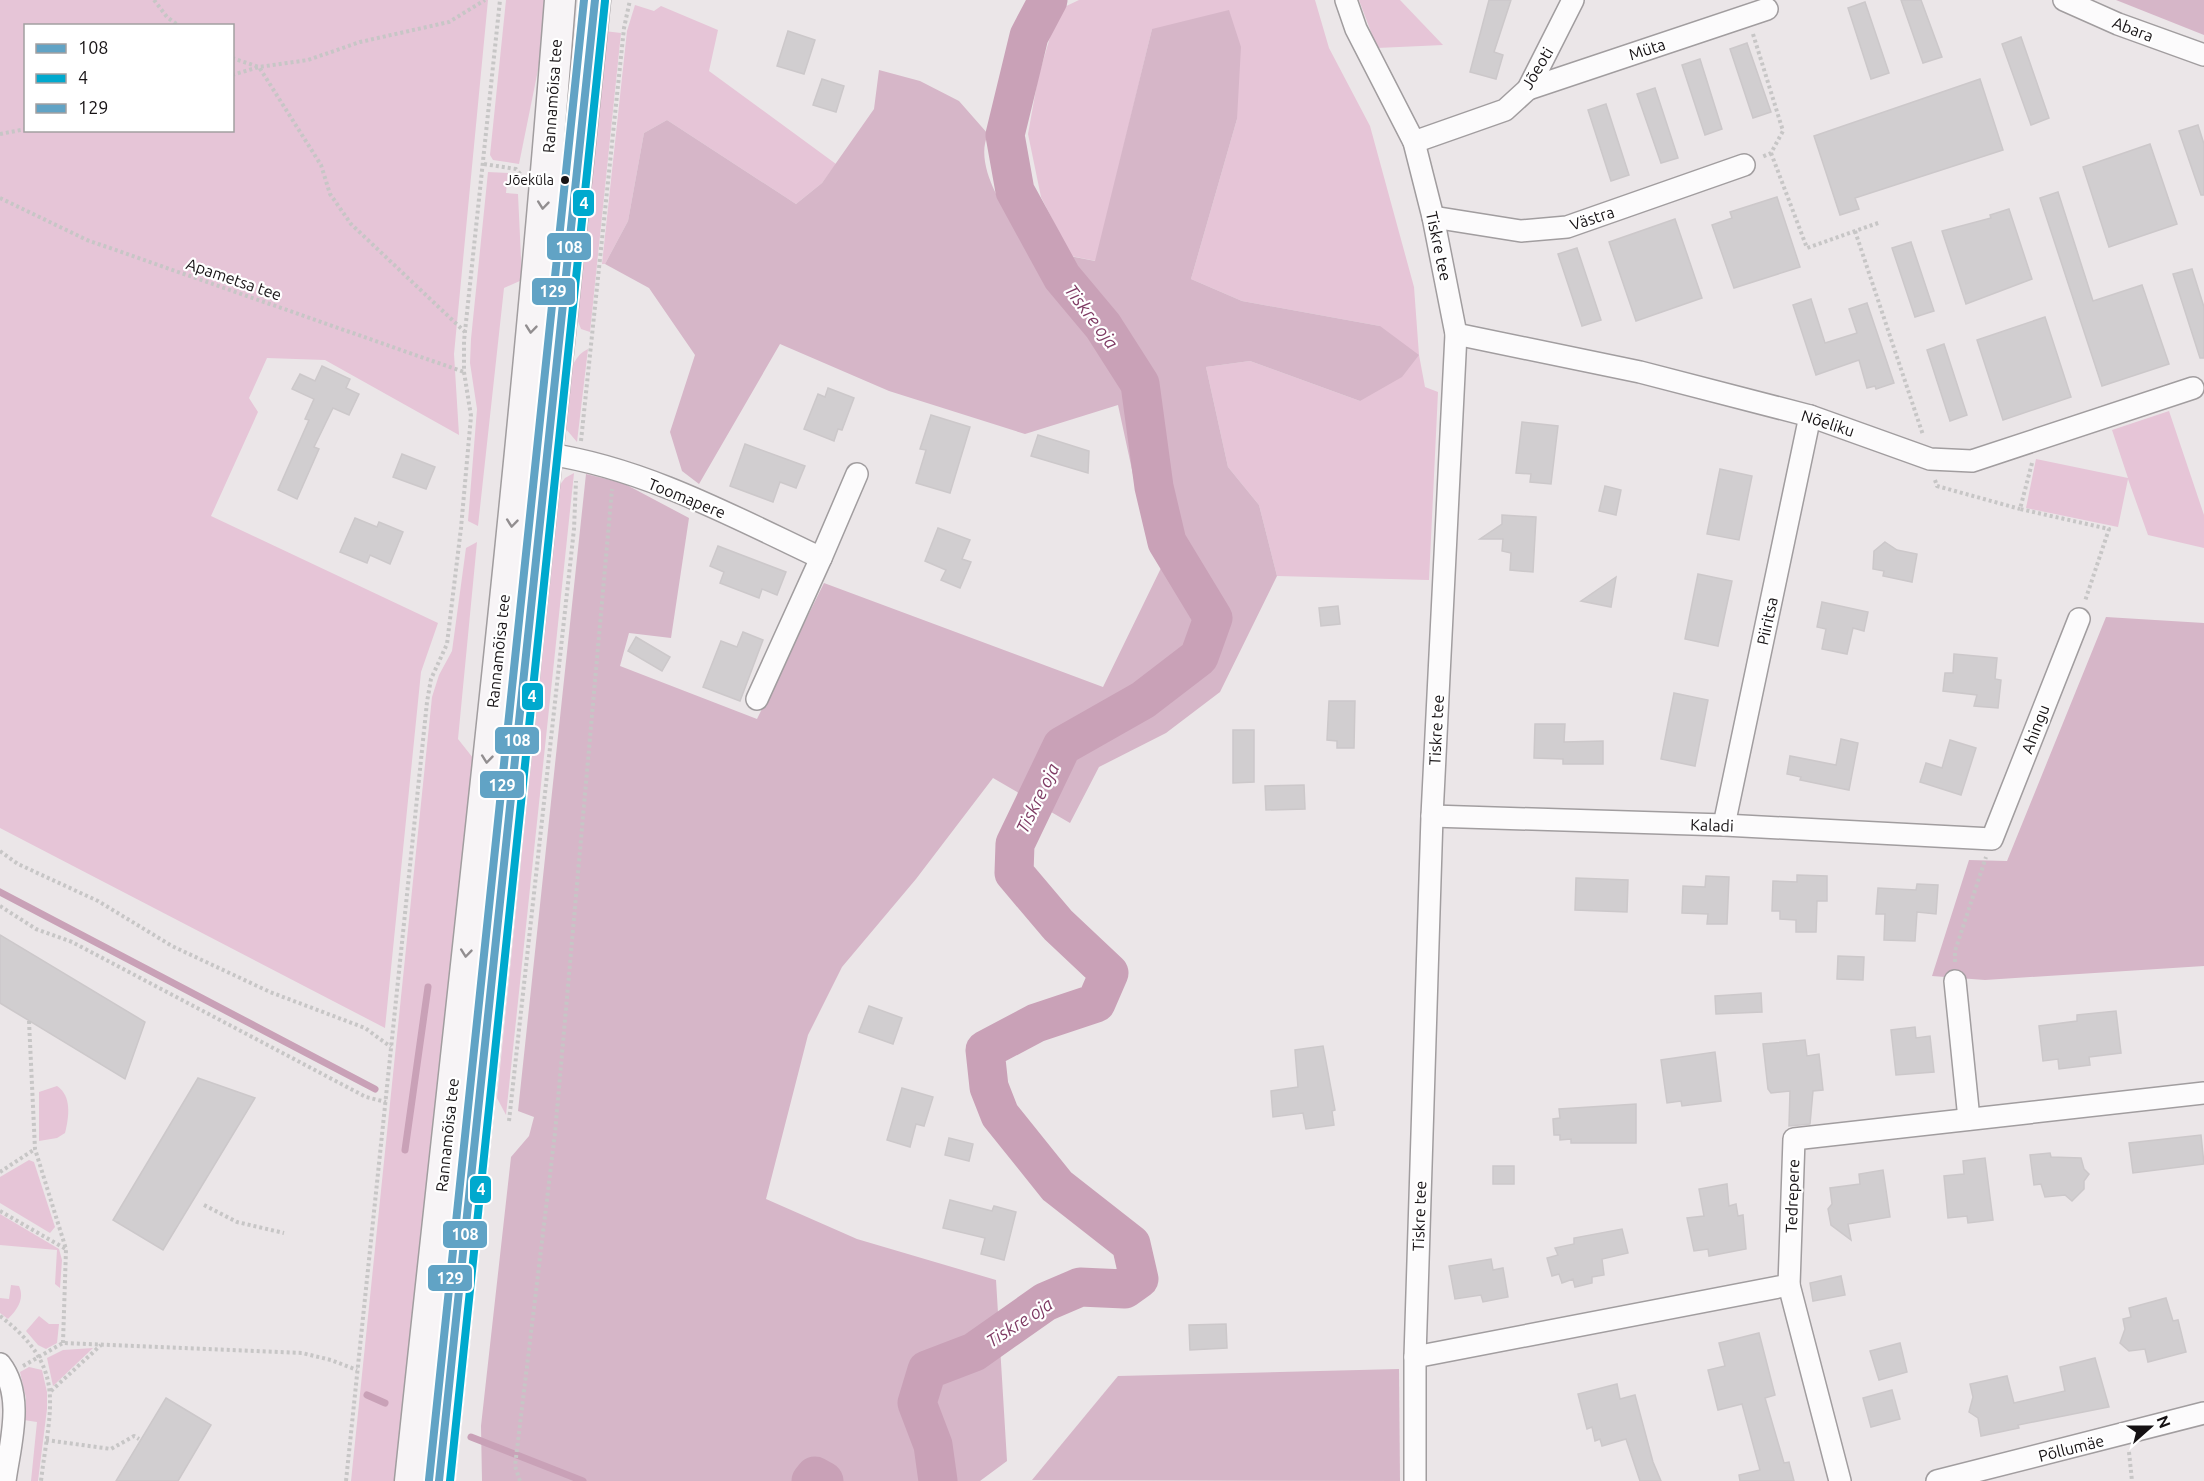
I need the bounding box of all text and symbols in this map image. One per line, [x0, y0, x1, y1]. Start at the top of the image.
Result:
street label: Abara [2110, 13, 2156, 45]
legend [24, 24, 234, 132]
street label: Müta [1626, 35, 1668, 63]
text: 108 [78, 37, 108, 57]
street label: Rannamõisa tee [539, 38, 565, 154]
street label: Jõeoti [1518, 44, 1556, 92]
text: 4 [78, 67, 88, 87]
text: 129 [78, 97, 108, 117]
place label: Jõeküla [505, 172, 554, 188]
marker: Jõeküla [559, 174, 571, 186]
line badge: 4 [572, 189, 595, 217]
text: 4 [579, 194, 589, 212]
one-way arrow [537, 200, 550, 209]
street label: Västra [1568, 202, 1616, 234]
street label: Tiskre tee [1423, 210, 1455, 282]
line badge: 108 [546, 232, 592, 261]
text: 108 [555, 238, 583, 256]
street label: Apametsa tee [184, 254, 284, 304]
line badge: 129 [531, 277, 576, 306]
water label: Tiskre oja [1061, 280, 1123, 352]
text: 129 [539, 282, 567, 300]
one-way arrow [525, 325, 538, 334]
street label: Nõeliku [1799, 406, 1857, 440]
street label: Toomapere [646, 474, 728, 522]
one-way arrow [506, 519, 519, 528]
street label: Rannamõisa tee [483, 593, 513, 709]
street label: Piiritsa [1753, 595, 1781, 647]
line badge: 4 [521, 682, 544, 711]
text: 4 [527, 687, 537, 705]
street label: Tiskre tee [1425, 694, 1447, 766]
street label: Ahingu [2017, 702, 2053, 756]
line badge: 108 [494, 726, 540, 755]
text: 108 [503, 731, 531, 749]
one-way arrow [481, 754, 494, 764]
water label: Tiskre oja [1012, 760, 1063, 836]
line badge: 129 [479, 770, 525, 799]
text: 129 [488, 776, 516, 794]
street label: Kaladi [1690, 815, 1734, 835]
one-way arrow [460, 948, 473, 958]
street label: Rannamõisa tee [432, 1077, 462, 1193]
street label: Tedrepere [1782, 1159, 1802, 1233]
line badge: 4 [469, 1175, 492, 1204]
text: 4 [476, 1180, 486, 1198]
street label: Tiskre tee [1409, 1180, 1429, 1252]
line badge: 108 [442, 1220, 488, 1249]
text: 108 [451, 1225, 479, 1243]
line badge: 129 [427, 1264, 473, 1292]
text: 129 [436, 1269, 464, 1287]
water label: Tiskre oja [982, 1293, 1056, 1351]
north arrow [2120, 1397, 2180, 1457]
text: N [2153, 1413, 2175, 1430]
street label: Põllumäe [2036, 1431, 2106, 1465]

